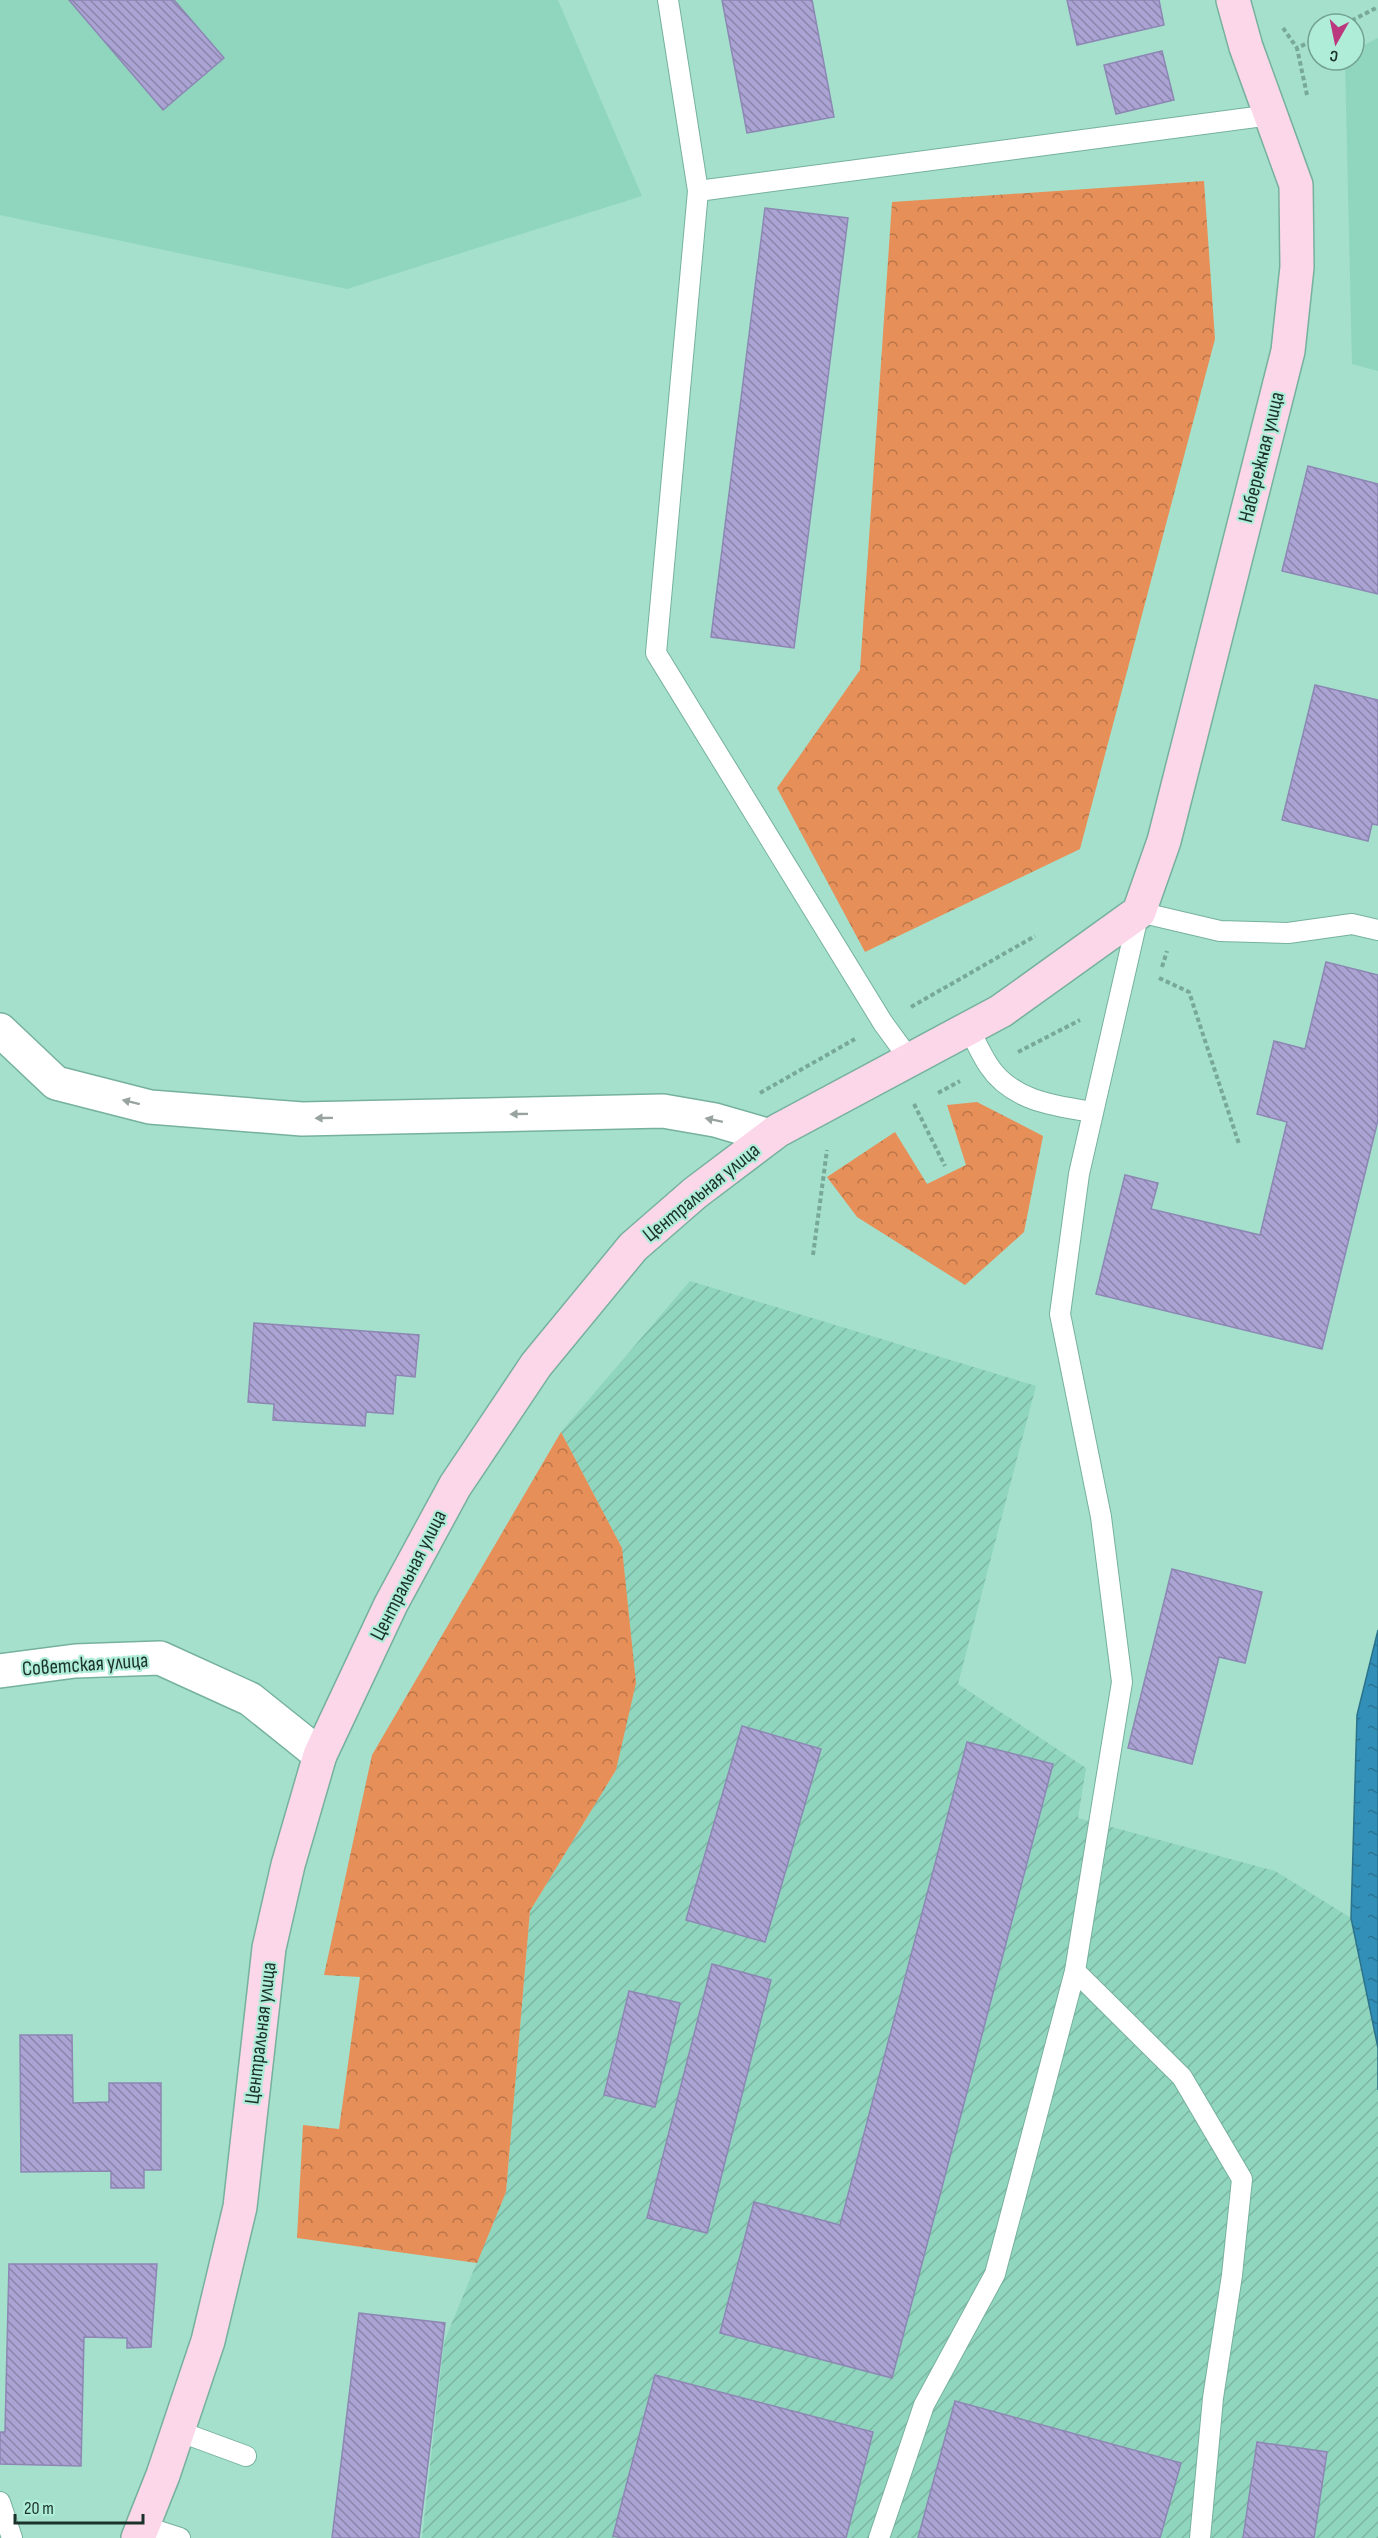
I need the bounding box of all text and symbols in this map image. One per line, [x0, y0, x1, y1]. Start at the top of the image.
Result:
north arrow [1306, 12, 1366, 72]
text: С [1328, 45, 1339, 65]
street label: Набережная улица [1233, 389, 1290, 525]
one-way arrow [121, 1096, 140, 1106]
one-way arrow [510, 1109, 529, 1118]
one-way arrow [315, 1114, 334, 1123]
one-way arrow [704, 1115, 723, 1124]
street label: Центральная улица [638, 1138, 765, 1247]
street label: Центральная улица [365, 1506, 452, 1645]
street label: Советская улица [21, 1648, 149, 1681]
street label: Центральная улица [239, 1961, 282, 2106]
scale bar [15, 2487, 142, 2525]
text: 20 m [24, 2498, 54, 2519]

